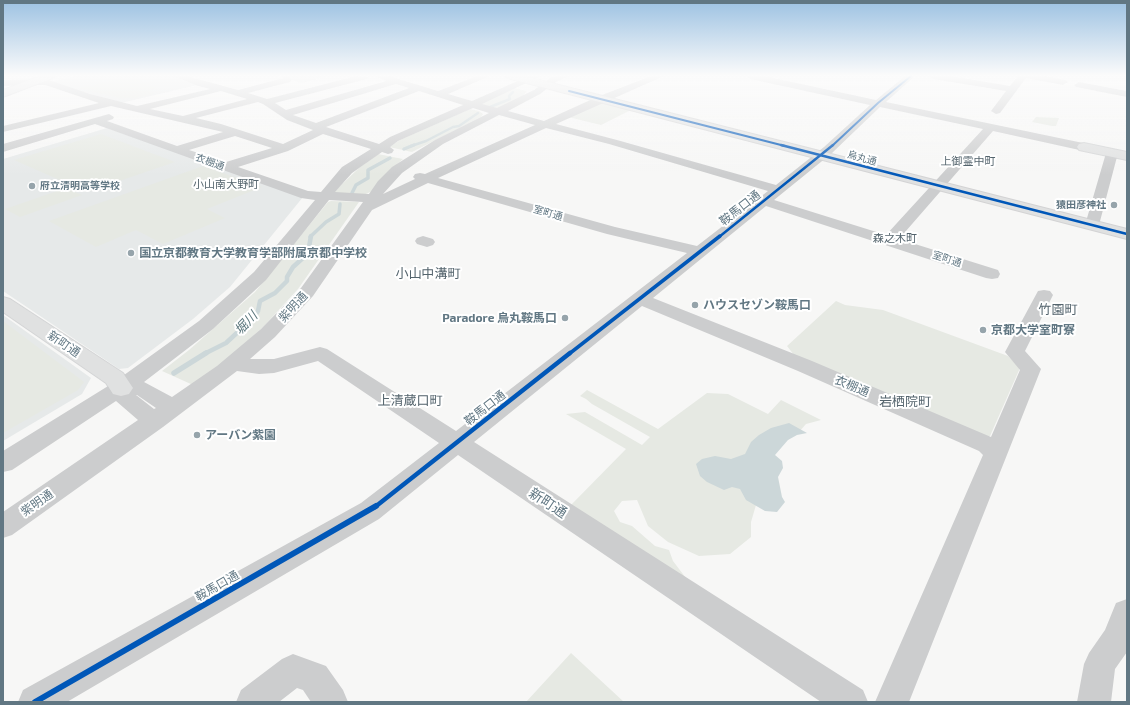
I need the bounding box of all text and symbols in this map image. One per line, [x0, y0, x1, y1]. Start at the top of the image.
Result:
street label: 烏丸通 [846, 148, 878, 168]
street label: 衣棚通 [194, 151, 226, 173]
district label: 上御霊中町 [941, 154, 995, 168]
district label: 小山南大野町 [193, 177, 259, 191]
place label: 府立清明高等学校 [40, 180, 120, 192]
marker: 府立清明高等学校 [27, 181, 37, 191]
street label: 鞍馬口通 [717, 188, 763, 228]
place label: 猿田彦神社 [1056, 199, 1106, 211]
marker: 猿田彦神社 [1109, 200, 1119, 210]
street label: 室町通 [532, 203, 564, 223]
district label: 森之木町 [873, 231, 917, 245]
place label: 国立京都教育大学教育学部附属京都中学校 [139, 246, 367, 260]
marker: 国立京都教育大学教育学部附属京都中学校 [126, 248, 136, 258]
street label: 室町通 [931, 249, 963, 269]
district label: 小山中溝町 [396, 266, 460, 282]
street label: 紫明通 [275, 289, 311, 325]
place label: ハウスセゾン鞍馬口 [703, 298, 811, 312]
marker: ハウスセゾン鞍馬口 [690, 300, 700, 310]
district label: 竹園町 [1039, 302, 1077, 318]
water label: 堀川 [231, 308, 261, 338]
place label: Paradore 烏丸鞍馬口 [442, 311, 557, 325]
marker: Paradore 烏丸鞍馬口 [560, 313, 570, 323]
place label: 京都大学室町寮 [991, 323, 1075, 337]
marker: 京都大学室町寮 [978, 325, 988, 335]
street label: 新町通 [45, 328, 83, 360]
street label: 衣棚通 [833, 372, 871, 400]
street label: 鞍馬口通 [462, 388, 508, 428]
district label: 上清蔵口町 [378, 393, 442, 409]
district label: 岩栖院町 [879, 394, 931, 410]
place label: アーバン紫園 [205, 428, 276, 442]
marker: アーバン紫園 [192, 430, 202, 440]
street label: 新町通 [526, 485, 570, 521]
street label: 紫明通 [18, 487, 56, 519]
street label: 鞍馬口通 [193, 568, 241, 604]

